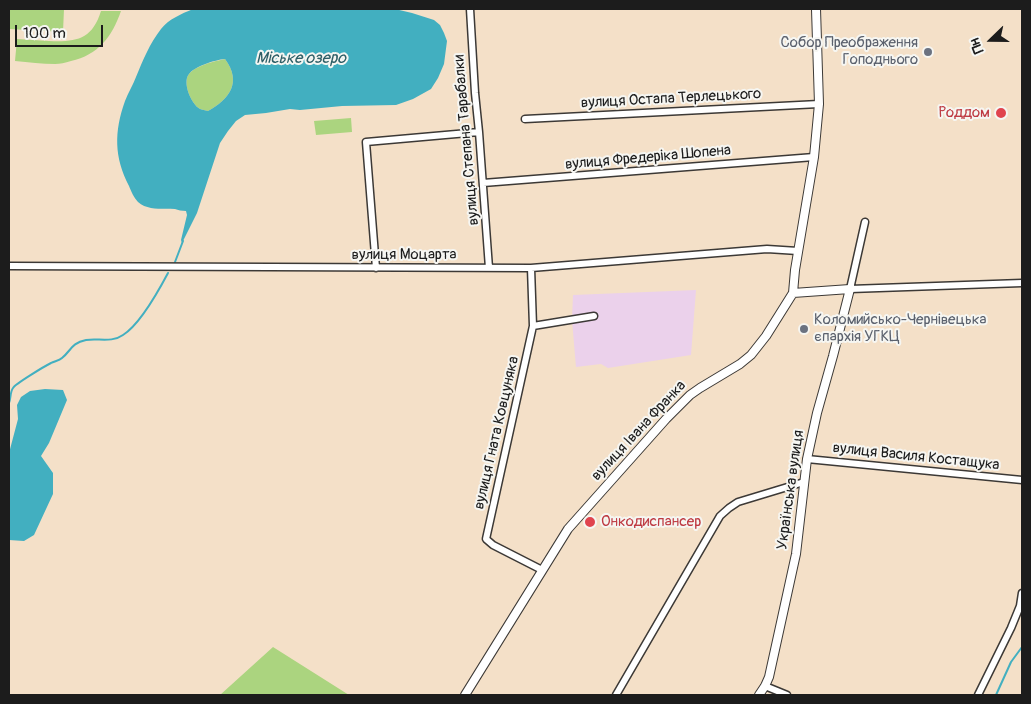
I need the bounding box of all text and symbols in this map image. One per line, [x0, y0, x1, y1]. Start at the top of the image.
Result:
scale bar [18, 15, 105, 47]
north arrow [966, 15, 1016, 65]
text: 100 m [23, 24, 66, 43]
place label: Собор Преображення Гоподнього [780, 34, 918, 69]
text: Пн [966, 35, 987, 56]
marker: Собор Преображення Гоподнього [922, 46, 934, 58]
water label: Міське озеро [256, 49, 346, 69]
street label: вулиця Степана Тарабалки [451, 54, 483, 226]
street label: вулиця Остапа Терлецького [580, 85, 762, 113]
place label: Роддом [939, 104, 990, 122]
marker: Роддом [994, 106, 1008, 120]
street label: вулиця Фредеріка Шопена [564, 142, 732, 174]
street label: вулиця Моцарта [352, 246, 456, 264]
place label: Коломийсько-Чернівецька єпархія УГКЦ [814, 311, 987, 346]
marker: Коломийсько-Чернівецька єпархія УГКЦ [798, 323, 810, 335]
street label: вулиця Гната Ковцуняка [471, 355, 523, 511]
street label: вулиця Івана Франка [588, 377, 690, 485]
street label: Українська вулиця [774, 429, 808, 551]
street label: вулиця Василя Костащука [832, 439, 1000, 475]
place label: Онкодиспансер [601, 513, 701, 531]
marker: Онкодиспансер [583, 515, 597, 529]

